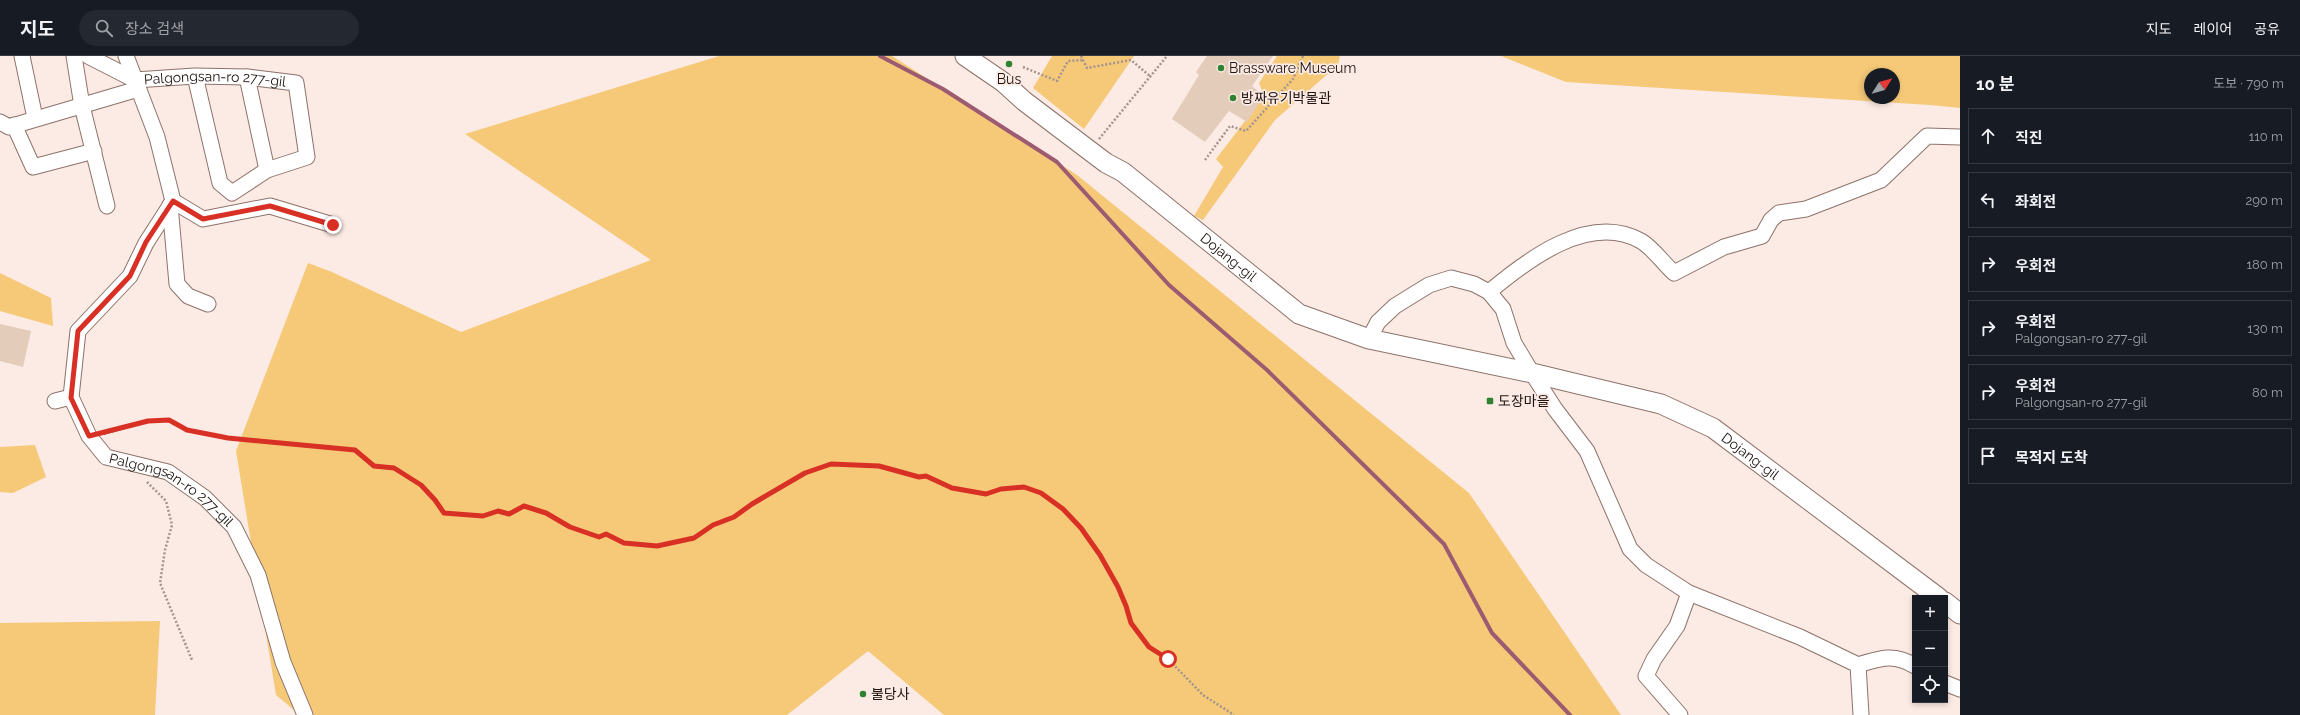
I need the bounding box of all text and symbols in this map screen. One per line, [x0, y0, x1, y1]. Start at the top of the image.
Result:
search box [79, 10, 359, 46]
icon: search [93, 17, 115, 39]
text: 지도 [20, 18, 55, 40]
text: 장소 검색 [125, 20, 184, 38]
text: 지도 [2146, 21, 2172, 37]
text: 레이어 [2194, 21, 2232, 37]
text: 공유 [2254, 21, 2280, 37]
marker: Bus [1004, 59, 1014, 69]
place label: Brassware Museum [1229, 60, 1356, 76]
marker: Brassware Museum [1216, 63, 1226, 73]
street label: Palgongsan-ro 277-gil [143, 68, 287, 90]
north arrow [1864, 68, 1900, 104]
place label: Bus [997, 71, 1021, 87]
text: 10 분 [1976, 74, 2015, 94]
text: 도보 · 790 m [2213, 76, 2284, 91]
place label: 방짜유기박물관 [1241, 90, 1331, 106]
marker: 방짜유기박물관 [1228, 93, 1238, 103]
icon: ahead [1977, 125, 1999, 147]
text: 직진 [2015, 129, 2043, 147]
text: 110 m [2249, 129, 2283, 144]
icon: left [1977, 189, 1999, 211]
text: 좌회전 [2015, 193, 2056, 211]
text: 290 m [2245, 193, 2283, 208]
route end [324, 216, 342, 234]
street label: Dojang-gil [1197, 230, 1260, 285]
icon: right [1977, 253, 1999, 275]
text: 우회전 [2015, 257, 2056, 275]
text: 180 m [2247, 257, 2283, 272]
text: 우회전 [2015, 313, 2056, 331]
icon: right [1977, 317, 1999, 339]
text: 130 m [2247, 321, 2283, 336]
text: Palgongsan-ro 277-gil [2015, 331, 2147, 346]
text: 우회전 [2015, 377, 2056, 395]
icon: right [1977, 381, 1999, 403]
text: 80 m [2252, 385, 2283, 400]
place label: 도장마을 [1498, 393, 1550, 409]
text: Palgongsan-ro 277-gil [2015, 395, 2147, 410]
marker: 도장마을 [1485, 396, 1495, 406]
street label: Dojang-gil [1719, 429, 1782, 483]
icon: arrive [1977, 445, 1999, 467]
text: 목적지 도착 [2015, 449, 2088, 467]
street label: Palgongsan-ro 277-gil [107, 450, 237, 530]
map controls [1912, 595, 1948, 703]
button: + [1912, 595, 1948, 631]
button: − [1912, 631, 1948, 667]
route start [1159, 650, 1177, 668]
button: locate [1912, 667, 1948, 703]
place label: 불당사 [871, 686, 910, 702]
marker: 불당사 [858, 689, 868, 699]

